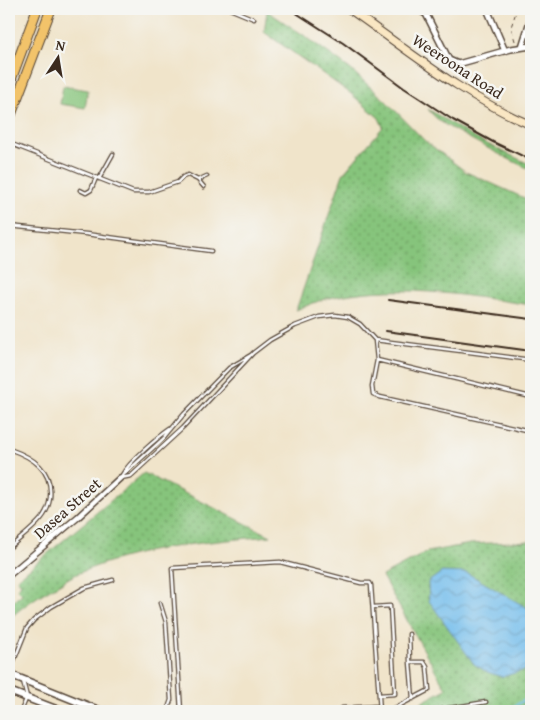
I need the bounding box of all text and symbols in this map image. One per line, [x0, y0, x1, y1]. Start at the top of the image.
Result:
street label: Weeroona Road [408, 28, 509, 105]
north arrow [32, 32, 82, 82]
text: N [54, 35, 68, 56]
street label: Dasea Street [28, 472, 106, 544]

